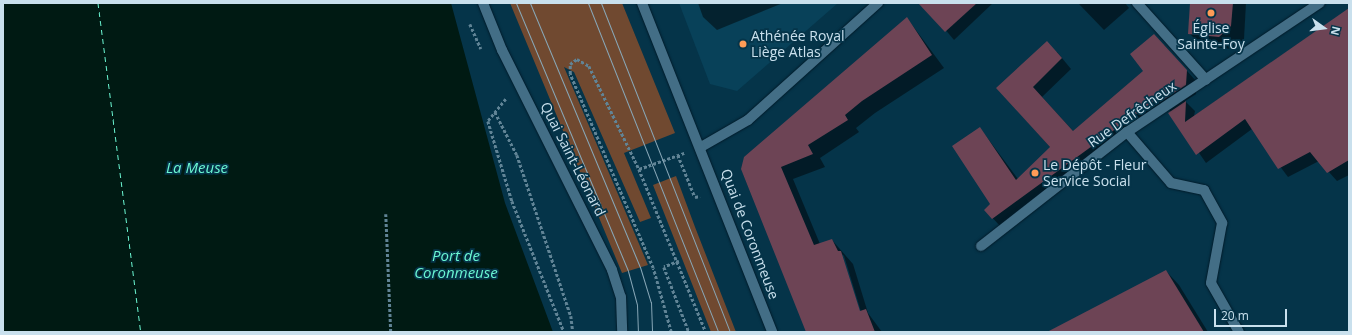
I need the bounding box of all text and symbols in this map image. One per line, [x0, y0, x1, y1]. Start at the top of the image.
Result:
marker: Église Sainte-Foy [1206, 8, 1216, 18]
north arrow [1304, 8, 1344, 48]
place label: Église Sainte-Foy [1177, 20, 1245, 52]
text: N [1328, 25, 1344, 37]
place label: Athénée Royal Liège Atlas [751, 28, 845, 60]
marker: Athénée Royal Liège Atlas [738, 39, 748, 49]
street label: Rue Defrêcheux [1085, 77, 1179, 151]
street label: Quai Saint-Léonard [537, 99, 609, 219]
place label: Le Dépôt - Fleur Service Social [1043, 157, 1147, 190]
water label: La Meuse [166, 159, 228, 177]
street label: Quai de Coronmeuse [717, 166, 783, 302]
marker: Le Dépôt - Fleur Service Social [1030, 168, 1040, 178]
water label: Port de Coronmeuse [414, 246, 498, 281]
scale bar [1216, 301, 1289, 327]
text: 20 m [1221, 307, 1249, 324]

